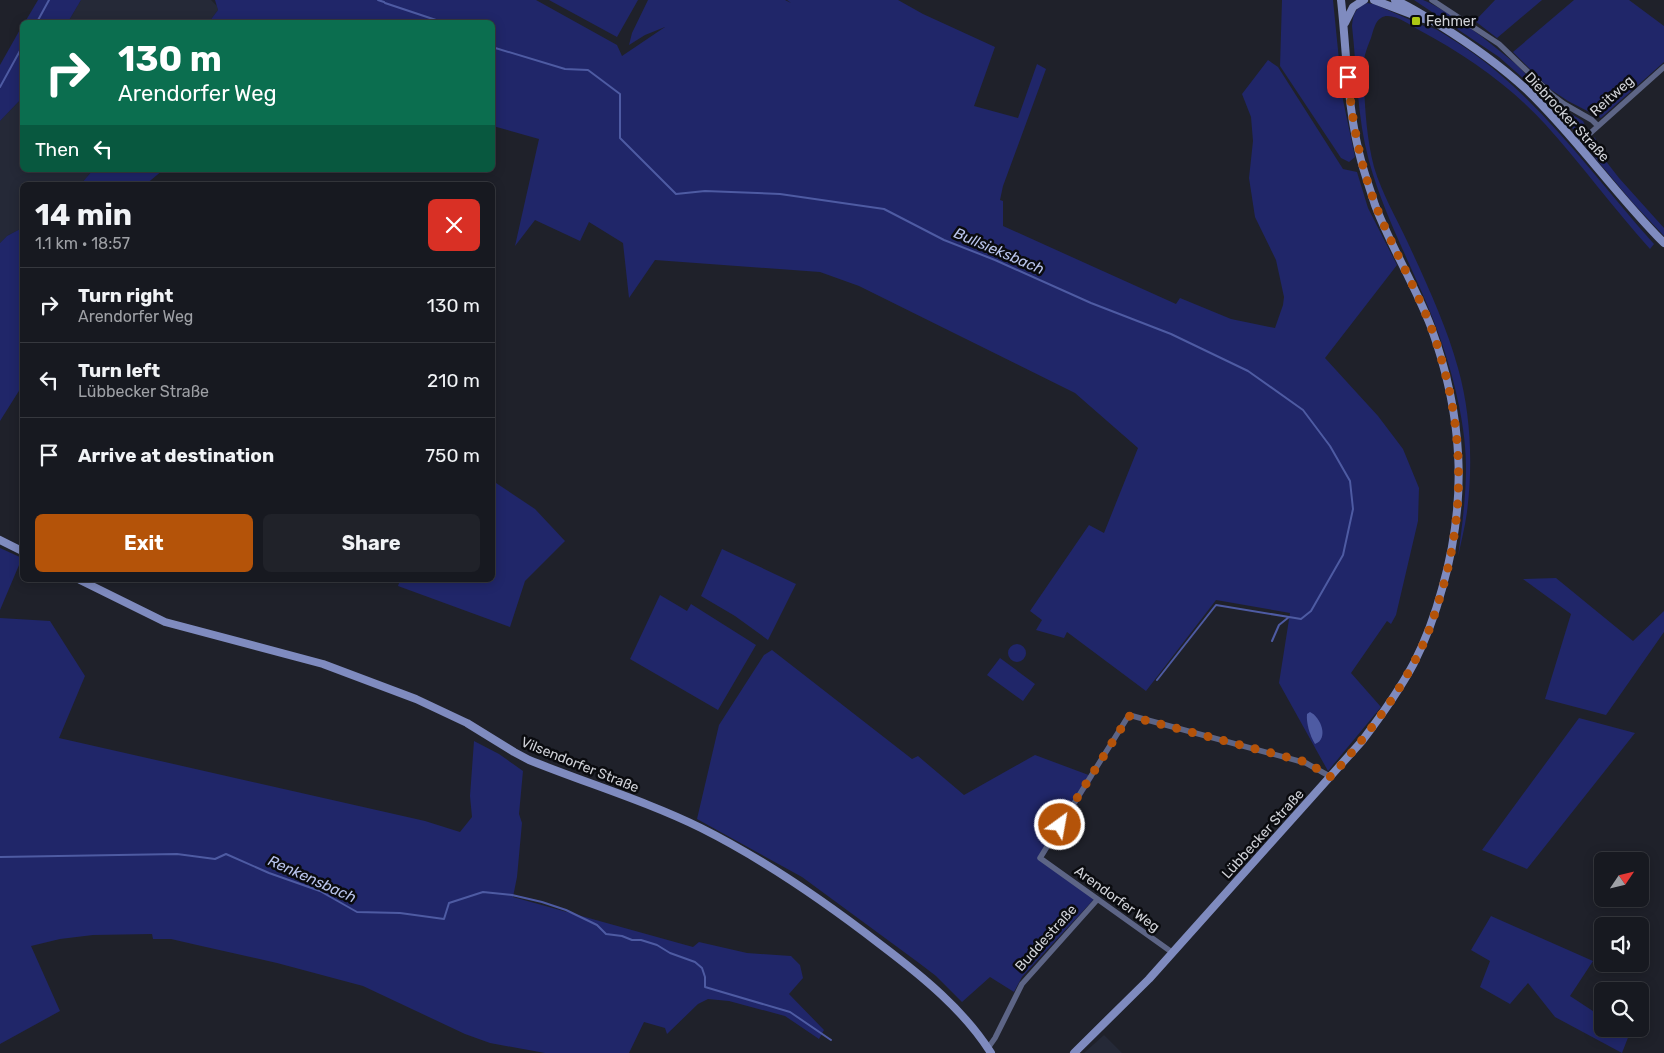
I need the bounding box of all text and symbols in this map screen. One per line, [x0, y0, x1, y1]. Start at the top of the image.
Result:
place label: Fehmer [1426, 13, 1477, 30]
marker: Fehmer [1410, 15, 1422, 27]
text: 130 m [118, 38, 222, 80]
icon: right [35, 40, 100, 105]
pin [1327, 56, 1369, 98]
icon: arrive [1334, 63, 1362, 91]
street label: Diebrocker Straße [1521, 69, 1613, 166]
street label: Reitweg [1587, 72, 1637, 120]
text: Arendorfer Weg [118, 80, 277, 107]
icon: left [89, 135, 117, 163]
text: Then [35, 138, 79, 161]
text: 14 min [35, 197, 132, 233]
button: close [428, 199, 480, 251]
water label: Bullsieksbach [951, 224, 1047, 278]
text: 1.1 km · 18:57 [35, 234, 130, 253]
text: Turn right [78, 284, 173, 307]
icon: right [35, 291, 63, 319]
text: 130 m [427, 294, 480, 317]
text: Arendorfer Weg [78, 307, 193, 326]
text: Turn left [78, 359, 160, 382]
icon: left [35, 366, 63, 394]
text: 210 m [427, 369, 480, 392]
text: Lübbecker Straße [78, 382, 209, 401]
icon: arrive [35, 441, 63, 469]
text: Arrive at destination [78, 444, 274, 467]
text: 750 m [425, 444, 480, 467]
button: Exit [35, 514, 253, 572]
button: Share [263, 514, 480, 572]
street label: Vilsendorfer Straße [518, 734, 642, 797]
street label: Lübbecker Straße [1218, 786, 1308, 882]
position arrow [1033, 798, 1085, 850]
water label: Renkensbach [265, 851, 359, 907]
north arrow [1594, 852, 1649, 908]
map controls [1594, 852, 1649, 1037]
street label: Arendorfer Weg [1071, 862, 1163, 936]
street label: Buddestraße [1012, 901, 1080, 975]
button: sound [1594, 917, 1649, 972]
button: search [1594, 982, 1649, 1037]

